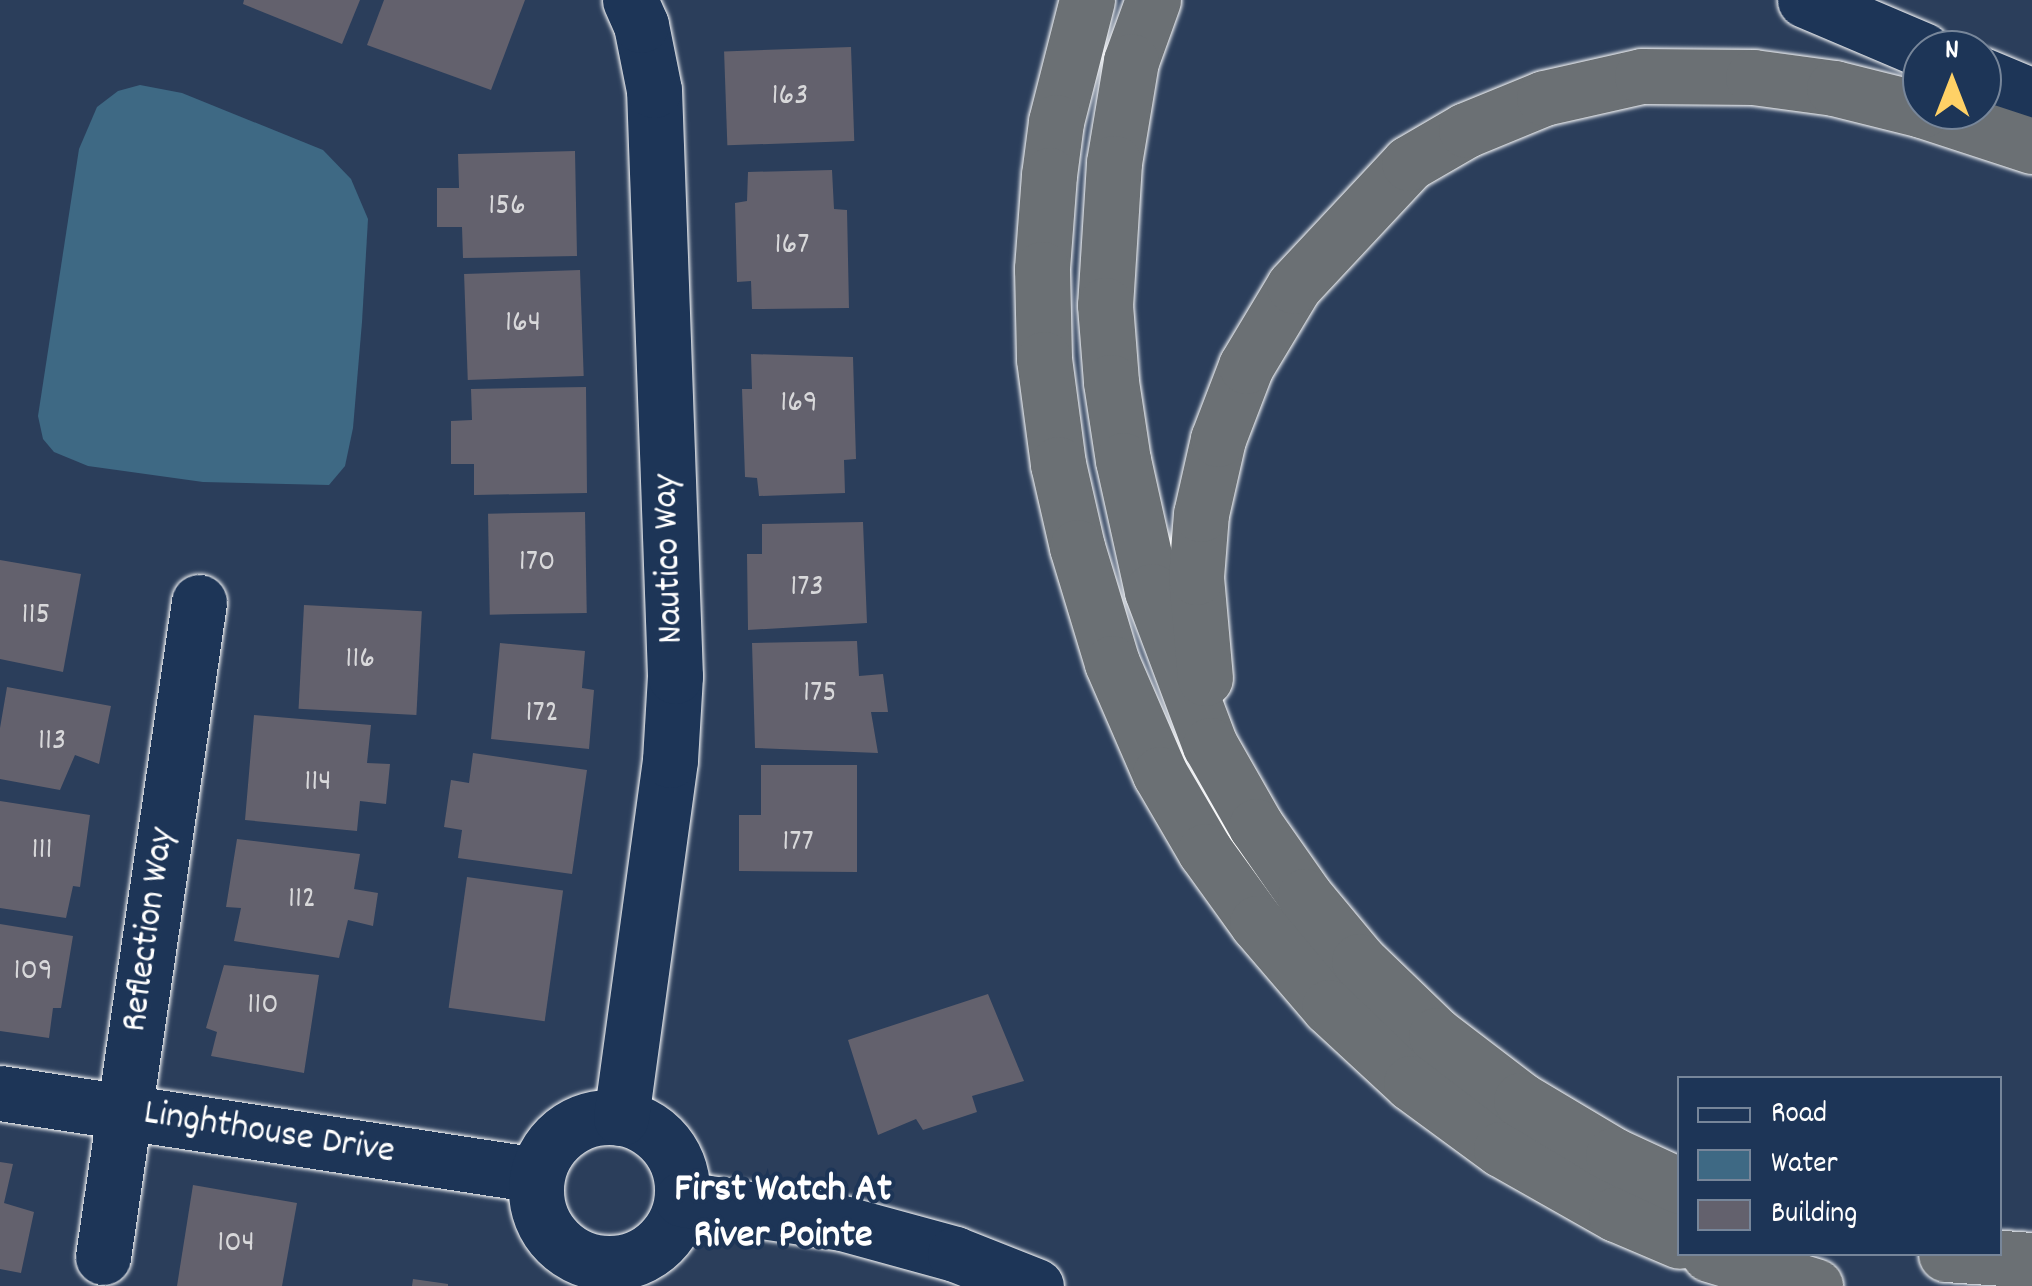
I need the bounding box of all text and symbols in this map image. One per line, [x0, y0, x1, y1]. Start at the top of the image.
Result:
north arrow [1902, 30, 2002, 130]
text: N [1945, 32, 1959, 72]
house number: 163 [772, 78, 808, 116]
house number: 156 [488, 188, 526, 226]
house number: 167 [775, 227, 809, 265]
house number: 164 [505, 305, 541, 343]
house number: 169 [780, 385, 818, 423]
street label: Nautico Way [644, 473, 696, 645]
house number: 170 [519, 544, 555, 582]
house number: 173 [790, 569, 824, 607]
house number: 115 [22, 597, 50, 635]
house number: 116 [345, 641, 375, 679]
house number: 175 [803, 675, 837, 713]
house number: 172 [525, 695, 559, 733]
house number: 113 [38, 723, 66, 761]
house number: 114 [304, 764, 332, 802]
house number: 177 [782, 824, 814, 862]
street label: Reflection Way [113, 825, 187, 1035]
house number: 111 [31, 832, 53, 870]
house number: 112 [288, 881, 316, 919]
house number: 109 [13, 953, 53, 991]
house number: 110 [247, 987, 279, 1025]
legend [1677, 1076, 2002, 1256]
street label: Linghthouse Drive [140, 1092, 398, 1176]
text: Road [1771, 1094, 1827, 1137]
text: Water [1771, 1144, 1838, 1187]
district label: First Watch At River Pointe [674, 1168, 892, 1262]
text: Building [1771, 1194, 1857, 1237]
house number: 104 [217, 1225, 255, 1263]

